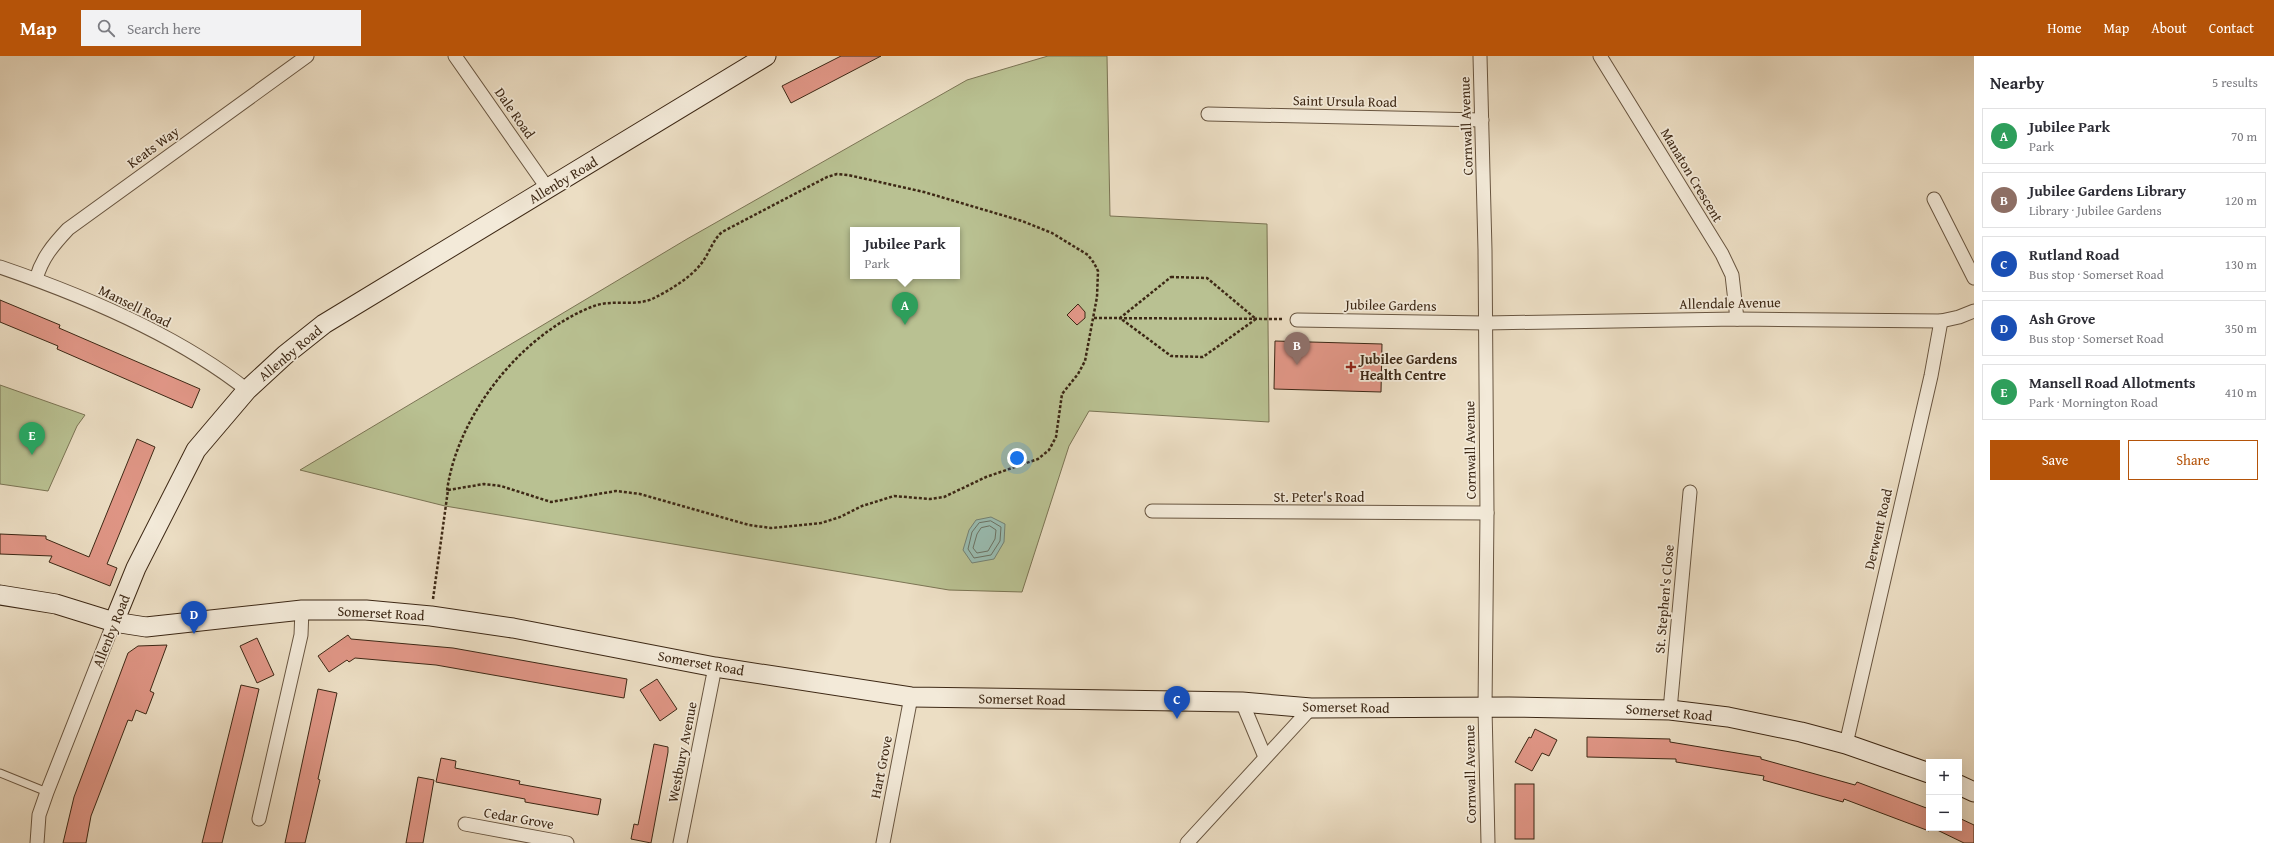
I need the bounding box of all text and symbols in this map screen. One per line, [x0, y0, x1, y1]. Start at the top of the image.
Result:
search box [81, 10, 361, 46]
text: Map [20, 14, 57, 42]
icon: search [95, 17, 117, 39]
text: Search here [127, 18, 201, 39]
text: Home [2047, 18, 2082, 38]
text: Map [2104, 18, 2129, 38]
text: About [2151, 18, 2187, 38]
text: Contact [2209, 18, 2254, 38]
text: Nearby [1990, 70, 2044, 95]
text: 5 results [2212, 73, 2258, 92]
street label: Cornwall Avenue [1454, 76, 1478, 176]
street label: Dale Road [490, 84, 540, 143]
street label: Saint Ursula Road [1293, 90, 1398, 112]
text: Jubilee Park [2029, 116, 2110, 137]
street label: Keats Way [123, 121, 183, 173]
street label: Manaton Crescent [1656, 124, 1728, 226]
text: A [2000, 127, 2008, 146]
text: 70 m [2231, 127, 2257, 146]
text: Park [2029, 137, 2054, 156]
street label: Allenby Road [525, 151, 602, 209]
text: Jubilee Gardens Library [2029, 180, 2186, 201]
text: B [2000, 191, 2008, 210]
text: 120 m [2225, 191, 2257, 210]
text: Library · Jubilee Gardens [2029, 201, 2162, 220]
popup [850, 227, 960, 279]
text: Jubilee Park [864, 233, 946, 254]
text: Rutland Road [2029, 244, 2119, 265]
text: Park [864, 254, 890, 273]
text: C [2000, 255, 2008, 274]
text: 130 m [2225, 255, 2257, 274]
text: Bus stop · Somerset Road [2029, 265, 2164, 284]
street label: Mansell Road [95, 280, 175, 332]
pin: A [892, 292, 918, 325]
street label: Allendale Avenue [1679, 292, 1781, 314]
street label: Jubilee Gardens [1343, 294, 1437, 316]
text: Ash Grove [2029, 308, 2095, 329]
text: D [2000, 319, 2008, 338]
text: 350 m [2225, 319, 2257, 338]
street label: Allenby Road [254, 320, 326, 386]
text: Bus stop · Somerset Road [2029, 329, 2164, 348]
pin: B [1284, 332, 1310, 365]
place label: Jubilee Gardens Health Centre [1358, 349, 1457, 385]
marker: Jubilee Gardens Health Centre [1345, 361, 1357, 373]
text: Mansell Road Allotments [2029, 372, 2196, 393]
text: E [2001, 383, 2007, 402]
text: 410 m [2225, 383, 2257, 402]
text: Park · Mornington Road [2029, 393, 2158, 412]
street label: Cornwall Avenue [1459, 400, 1481, 500]
pin: E [19, 422, 45, 455]
button: Save [1990, 440, 2120, 480]
button: Share [2128, 440, 2258, 480]
your location [1007, 448, 1027, 468]
street label: Derwent Road [1859, 486, 1897, 571]
street label: St. Peter's Road [1273, 487, 1365, 507]
street label: St. Stephen's Close [1649, 543, 1679, 654]
street label: Allenby Road [87, 591, 135, 671]
pin: D [181, 601, 207, 634]
street label: Somerset Road [337, 601, 426, 625]
street label: Somerset Road [656, 646, 746, 681]
pin: C [1164, 686, 1190, 719]
street label: Somerset Road [978, 688, 1066, 710]
street label: Somerset Road [1302, 696, 1390, 718]
street label: Somerset Road [1625, 698, 1714, 726]
street label: Westbury Avenue [662, 700, 702, 804]
street label: Cornwall Avenue [1459, 724, 1481, 824]
street label: Hart Grove [865, 733, 897, 800]
map controls [1926, 759, 1962, 831]
button: + [1926, 759, 1962, 795]
button: − [1926, 795, 1962, 831]
street label: Cedar Grove [482, 802, 556, 834]

